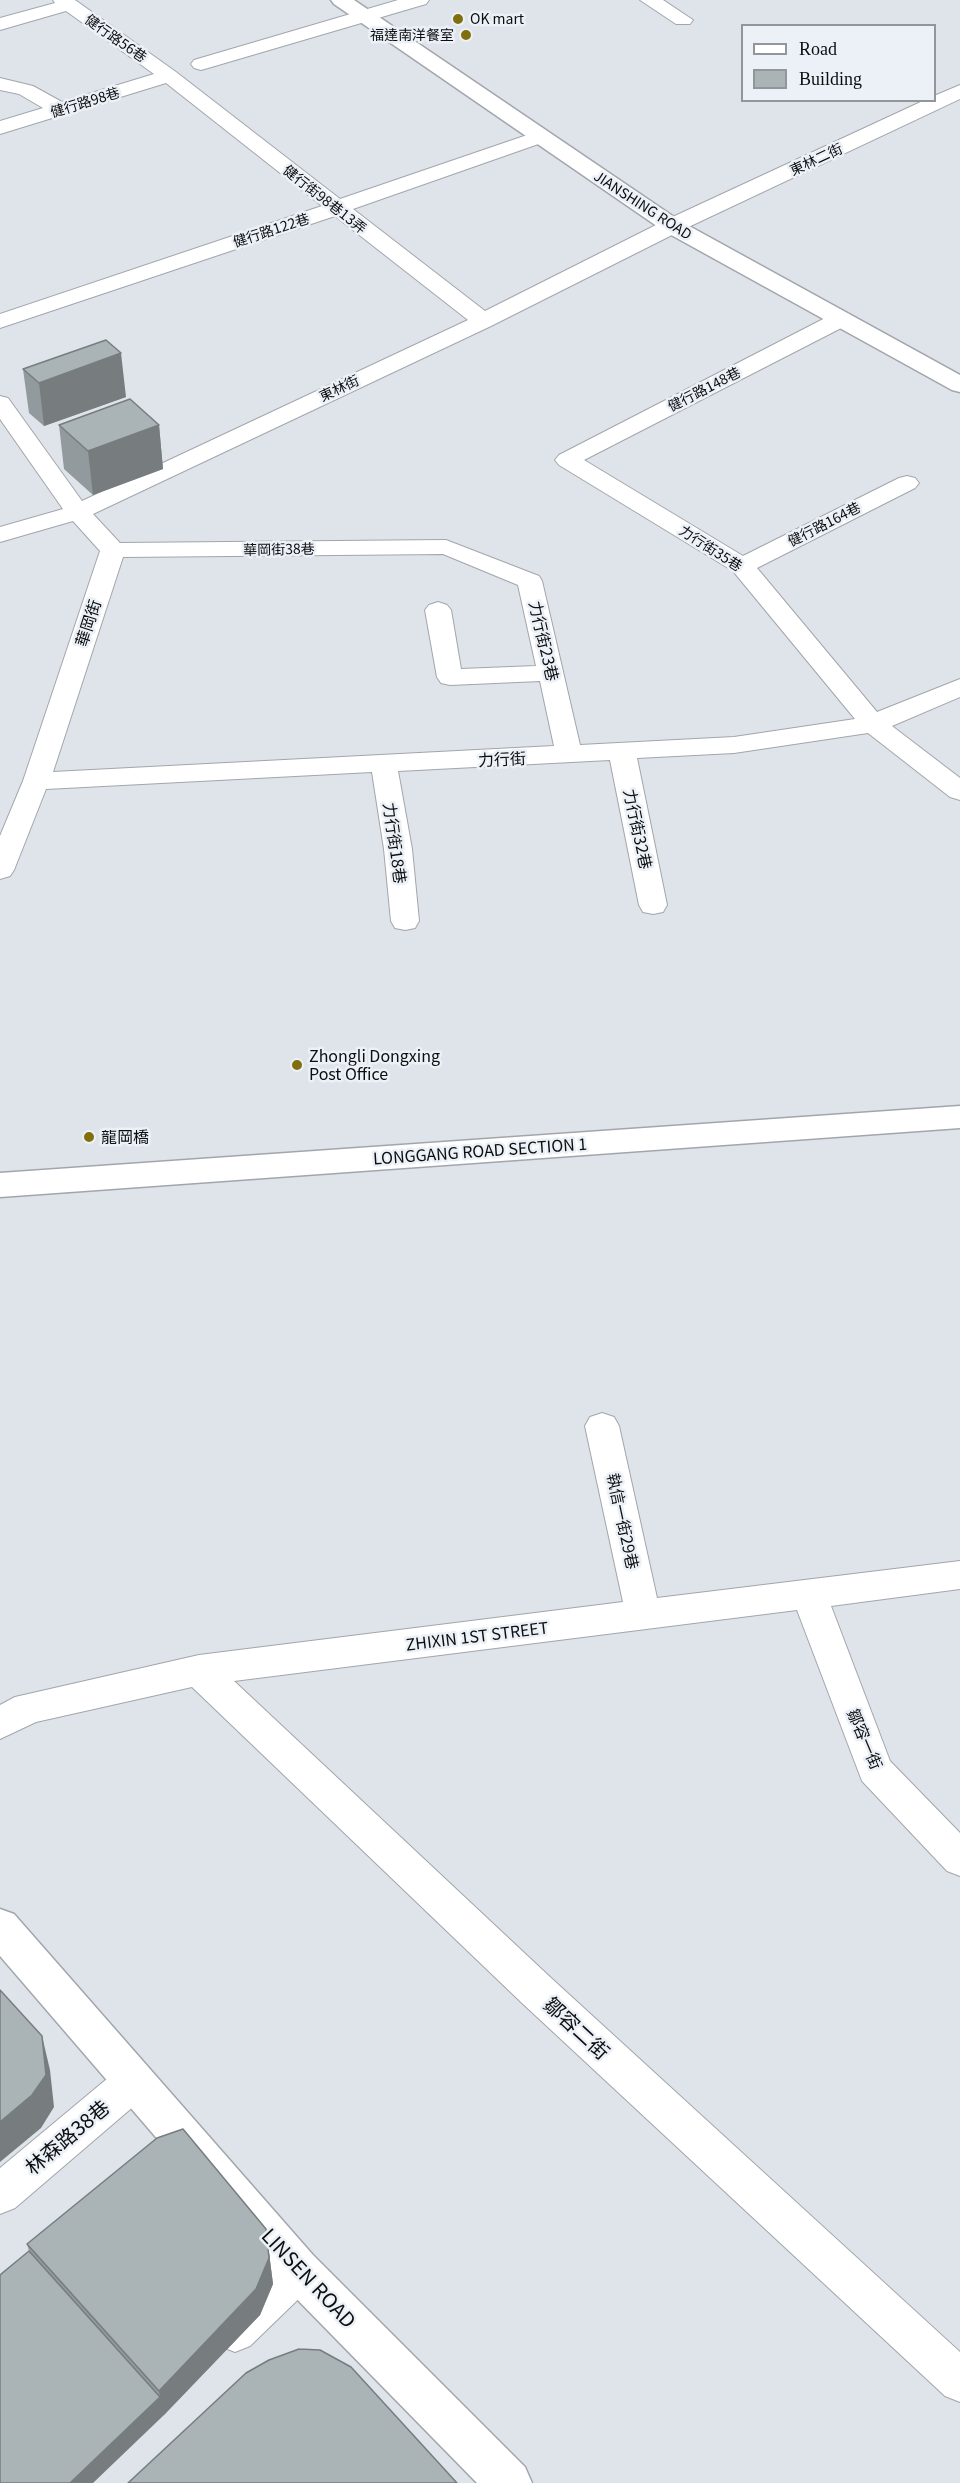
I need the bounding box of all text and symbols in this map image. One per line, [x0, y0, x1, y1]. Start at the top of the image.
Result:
street label: 健行路56巷 [82, 11, 150, 65]
place label: OK mart [470, 11, 524, 27]
marker: OK mart [451, 12, 465, 26]
legend [741, 24, 936, 102]
place label: 福達南洋餐室 [370, 27, 454, 43]
marker: 福達南洋餐室 [459, 28, 473, 42]
text: Road [799, 39, 837, 59]
text: Building [799, 69, 862, 89]
street label: 健行路98巷 [48, 84, 122, 120]
street label: 東林二街 [787, 140, 845, 178]
street label: 健行街98巷13弄 [280, 161, 370, 237]
street label: JIANSHING ROAD [591, 167, 695, 243]
street label: 健行路122巷 [231, 210, 311, 250]
street label: 健行路148巷 [665, 364, 743, 414]
street label: 東林街 [316, 372, 362, 404]
street label: 健行路164巷 [785, 499, 863, 549]
street label: 力行街35巷 [676, 521, 746, 575]
street label: 華岡街38巷 [243, 540, 315, 558]
street label: 華岡街 [71, 597, 105, 649]
street label: 力行街23巷 [525, 599, 563, 683]
street label: 力行街 [478, 748, 526, 770]
street label: 力行街32巷 [620, 787, 656, 871]
street label: 力行街18巷 [380, 801, 410, 885]
place label: Zhongli Dongxing Post Office [309, 1046, 440, 1084]
marker: Zhongli Dongxing Post Office [290, 1058, 304, 1072]
place label: 龍岡橋 [101, 1127, 149, 1147]
marker: 龍岡橋 [82, 1130, 96, 1144]
street label: LONGGANG ROAD SECTION 1 [372, 1134, 588, 1168]
street label: 執信一街29巷 [603, 1471, 643, 1571]
street label: ZHIXIN 1ST STREET [405, 1618, 549, 1654]
street label: 鄒容一街 [844, 1706, 886, 1772]
street label: 鄒容二街 [540, 1992, 614, 2064]
street label: 林森路38巷 [20, 2095, 114, 2179]
street label: LINSEN ROAD [257, 2223, 361, 2333]

